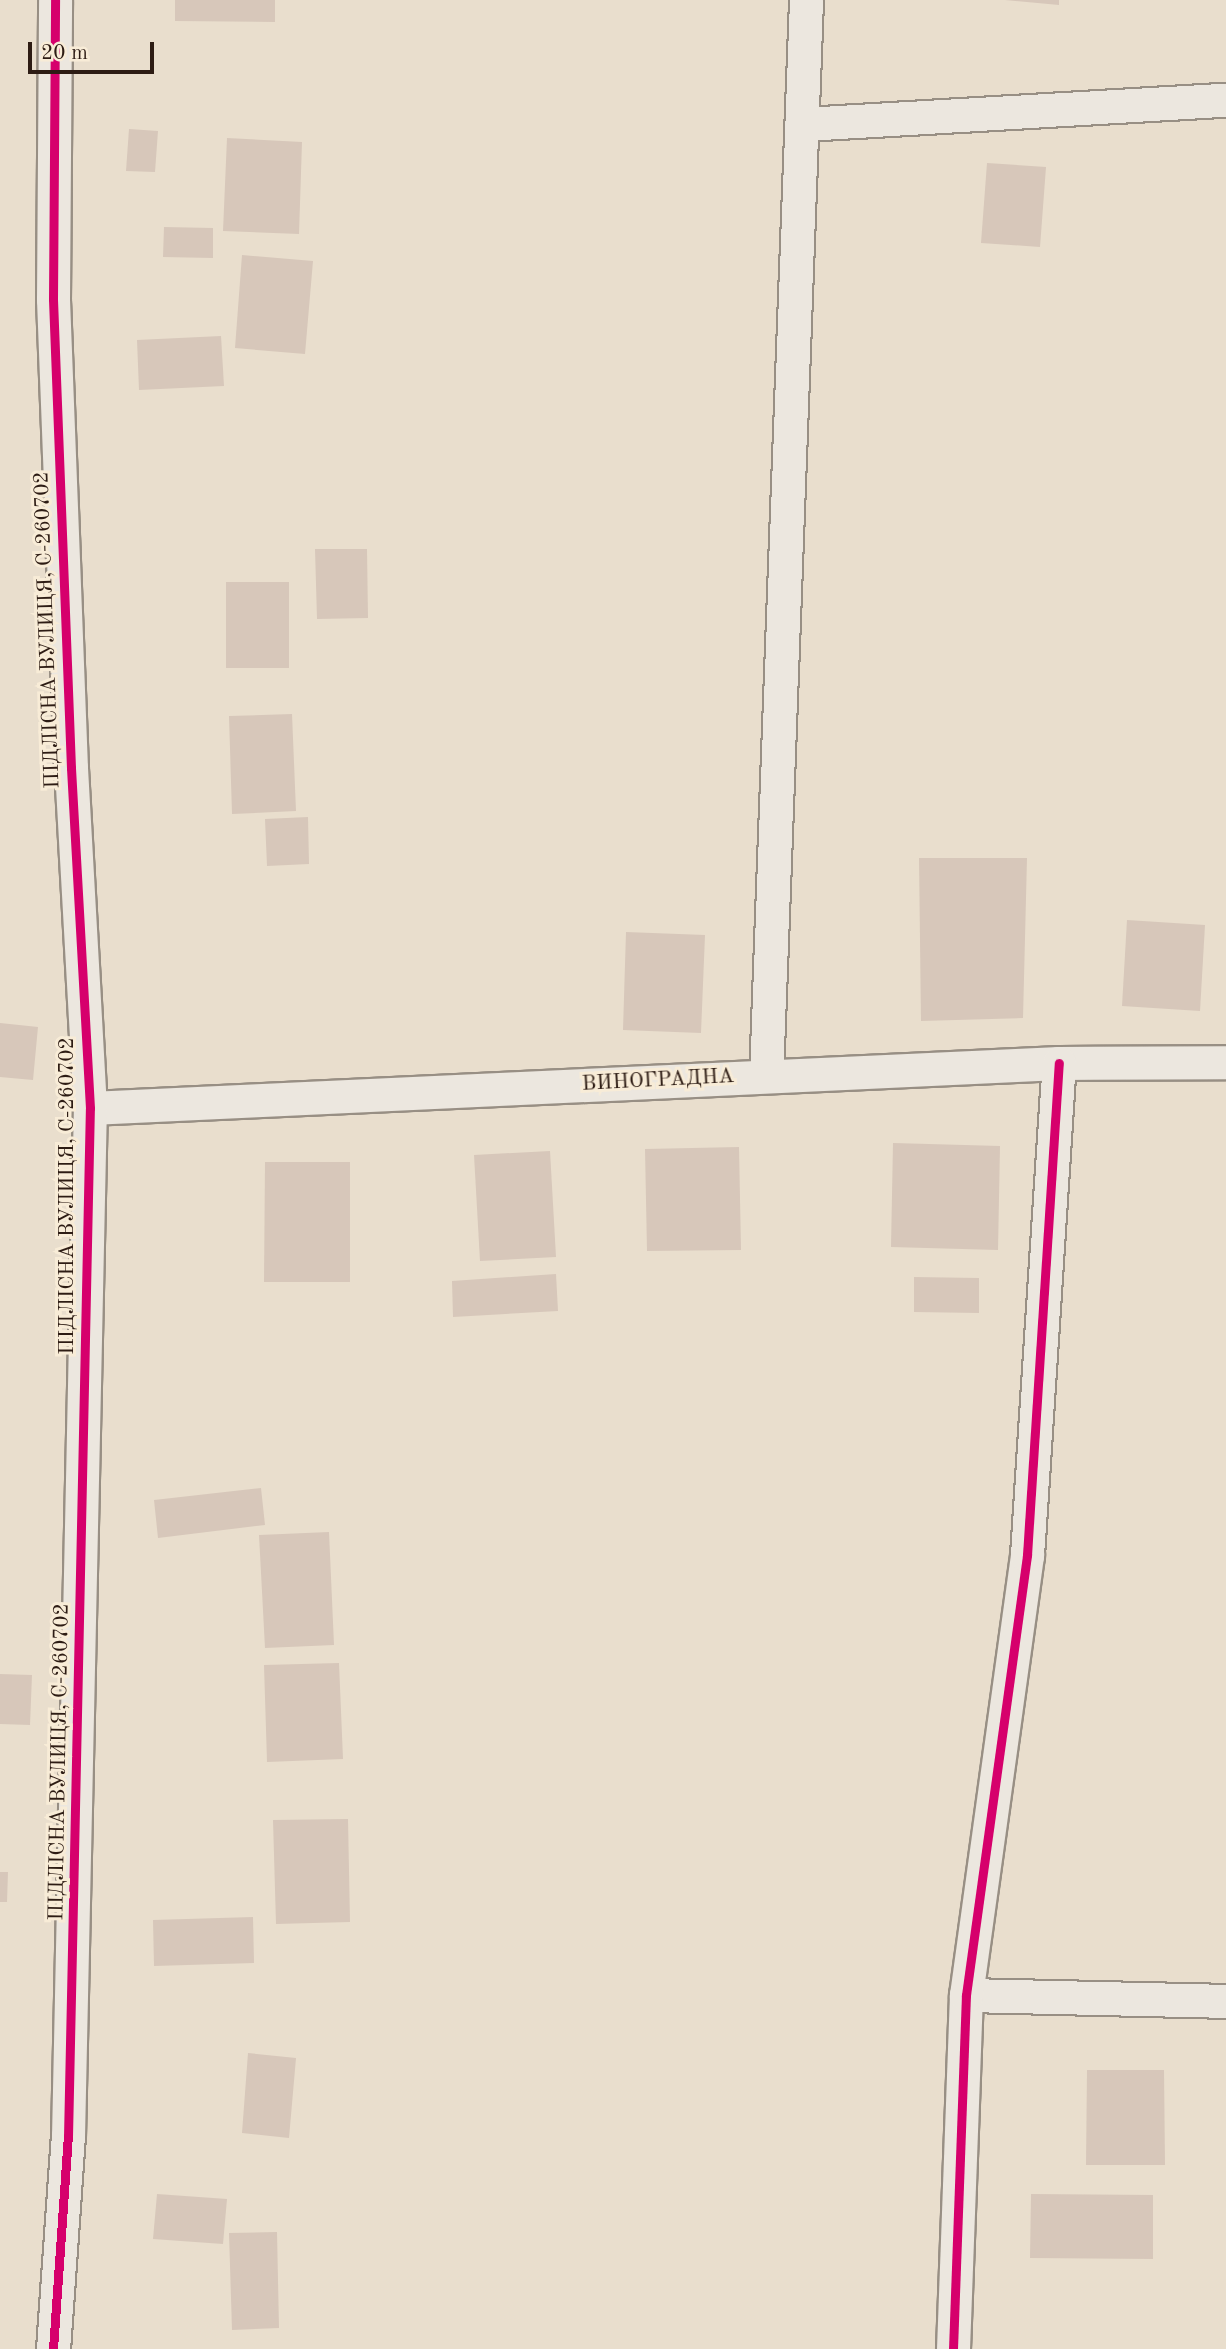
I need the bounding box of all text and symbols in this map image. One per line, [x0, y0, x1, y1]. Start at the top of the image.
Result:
scale bar [32, 28, 158, 72]
text: 20 m [41, 43, 88, 64]
street label: ПІДЛІСНА ВУЛИЦЯ, С-260702 [30, 471, 66, 789]
street label: ПІДЛІСНА ВУЛИЦЯ, С-260702 [55, 1037, 81, 1355]
street label: ВИНОГРАДНА [581, 1064, 735, 1098]
street label: ПІДЛІСНА ВУЛИЦЯ, С-260702 [45, 1603, 75, 1921]

